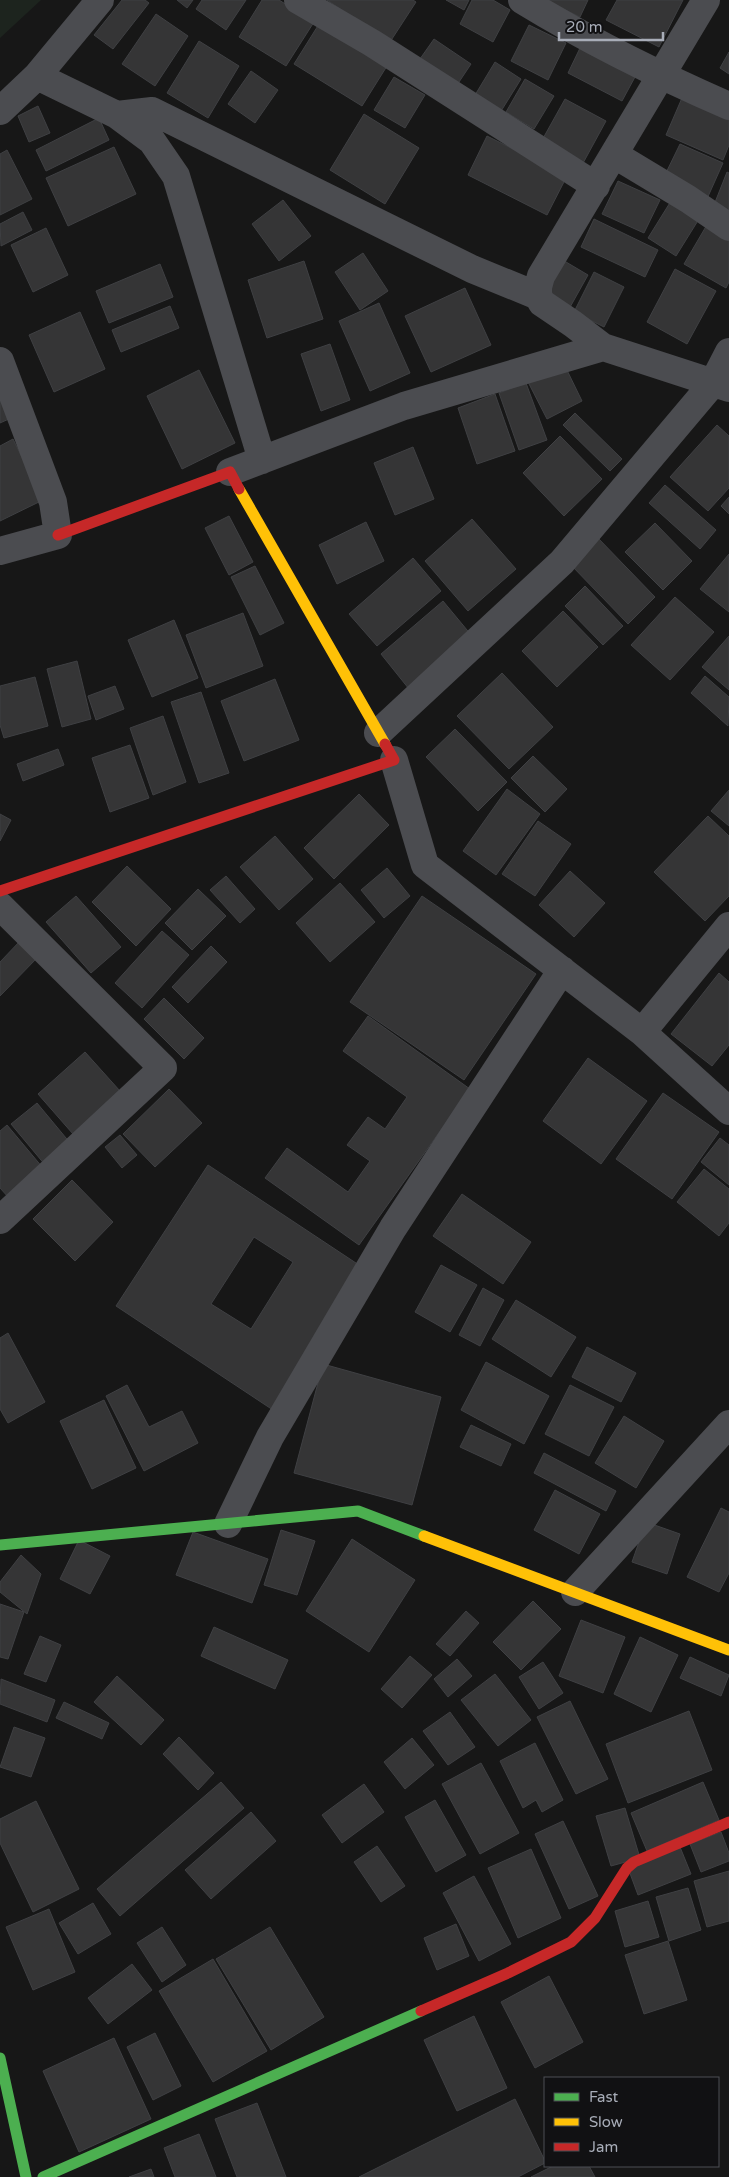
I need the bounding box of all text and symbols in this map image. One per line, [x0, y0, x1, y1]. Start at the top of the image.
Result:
scale bar [559, 10, 663, 42]
text: 20 m [566, 18, 603, 36]
legend [544, 2077, 719, 2167]
text: Fast [589, 2088, 619, 2106]
text: Slow [589, 2113, 623, 2131]
text: Jam [589, 2138, 618, 2156]

